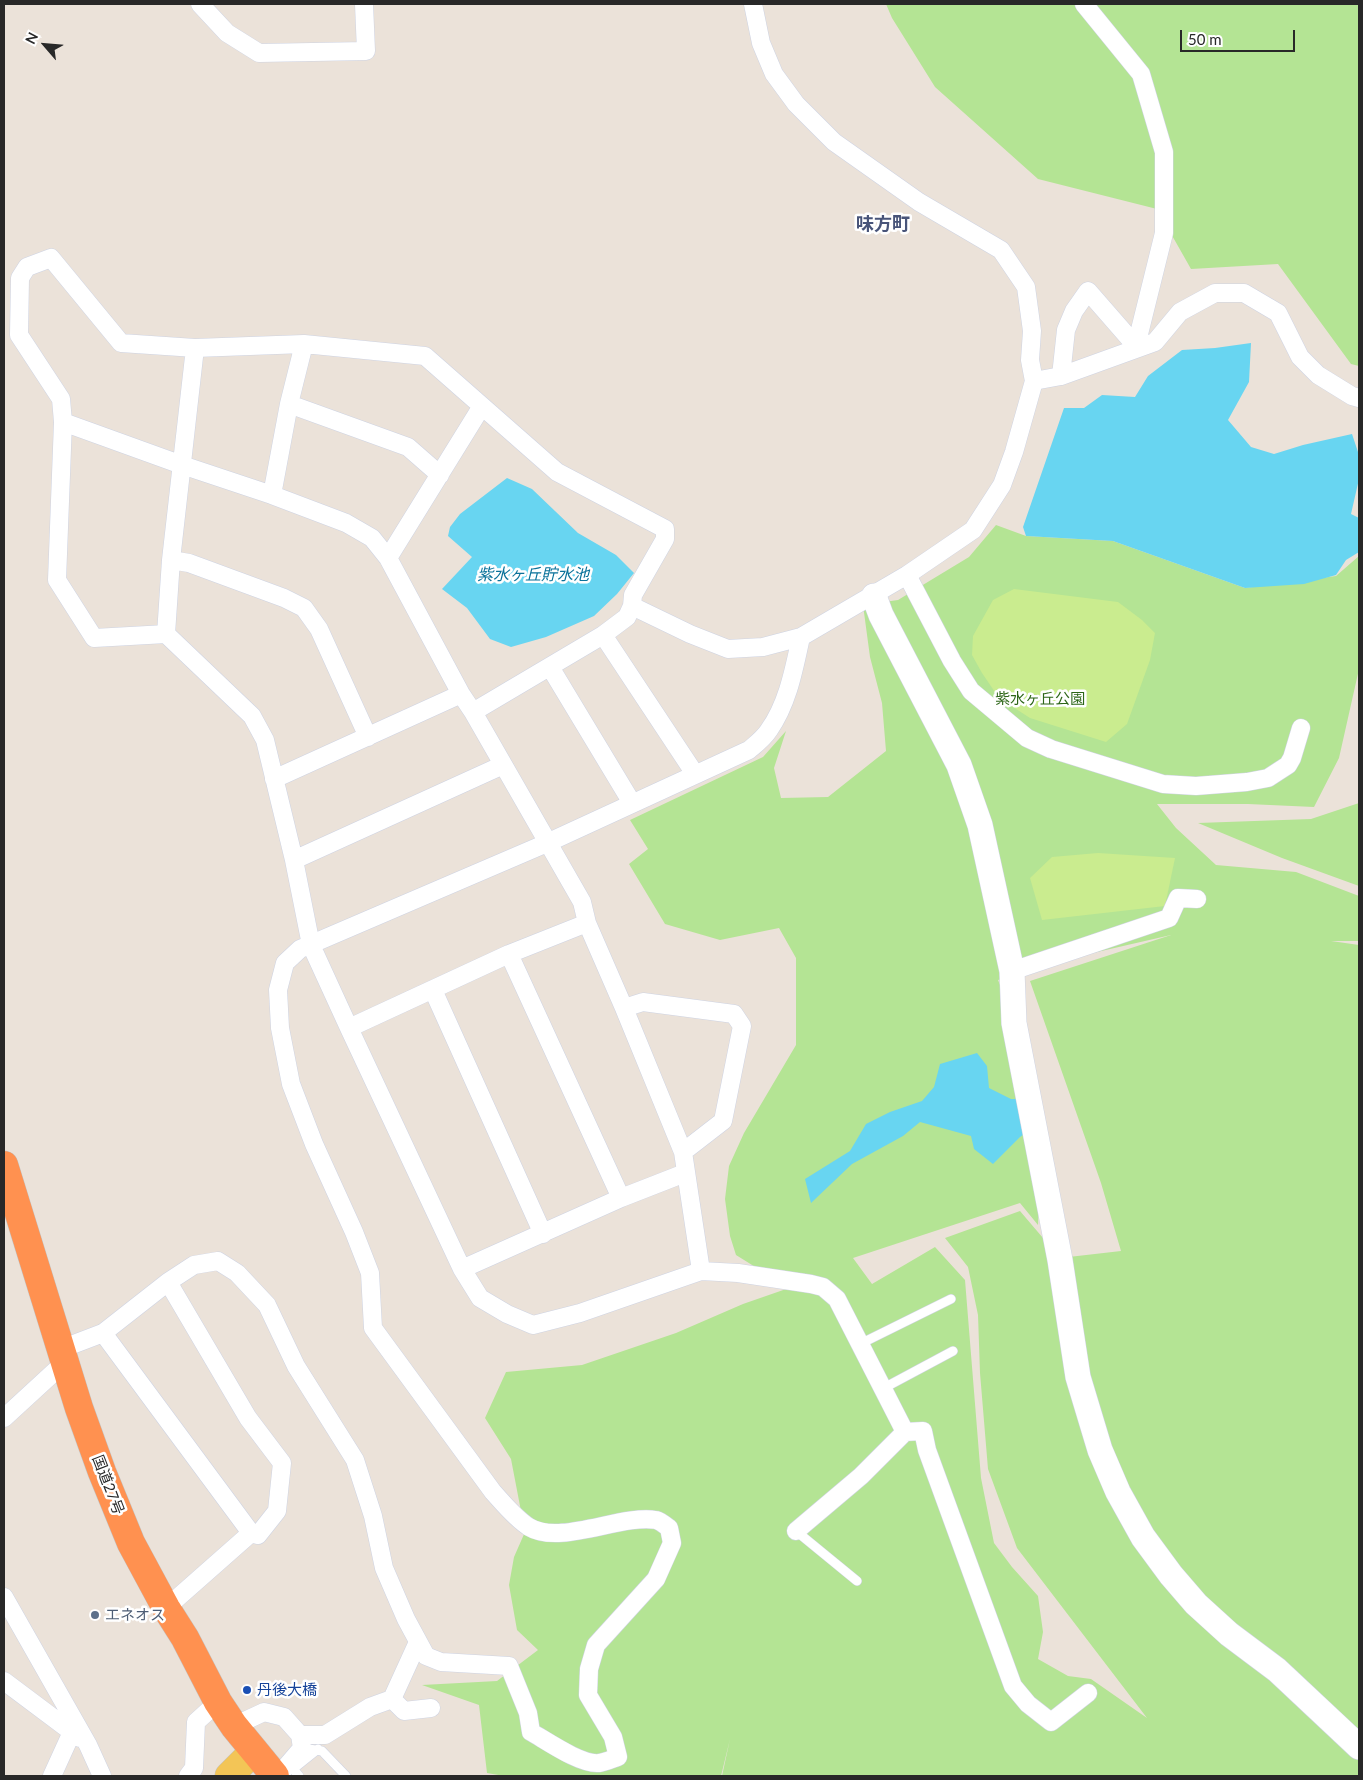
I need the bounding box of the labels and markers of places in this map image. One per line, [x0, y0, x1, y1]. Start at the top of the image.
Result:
place label: エネオス [105, 1606, 165, 1624]
marker: エネオス [89, 1609, 101, 1621]
place label: 丹後大橋 [257, 1681, 317, 1699]
marker: 丹後大橋 [241, 1684, 253, 1696]

